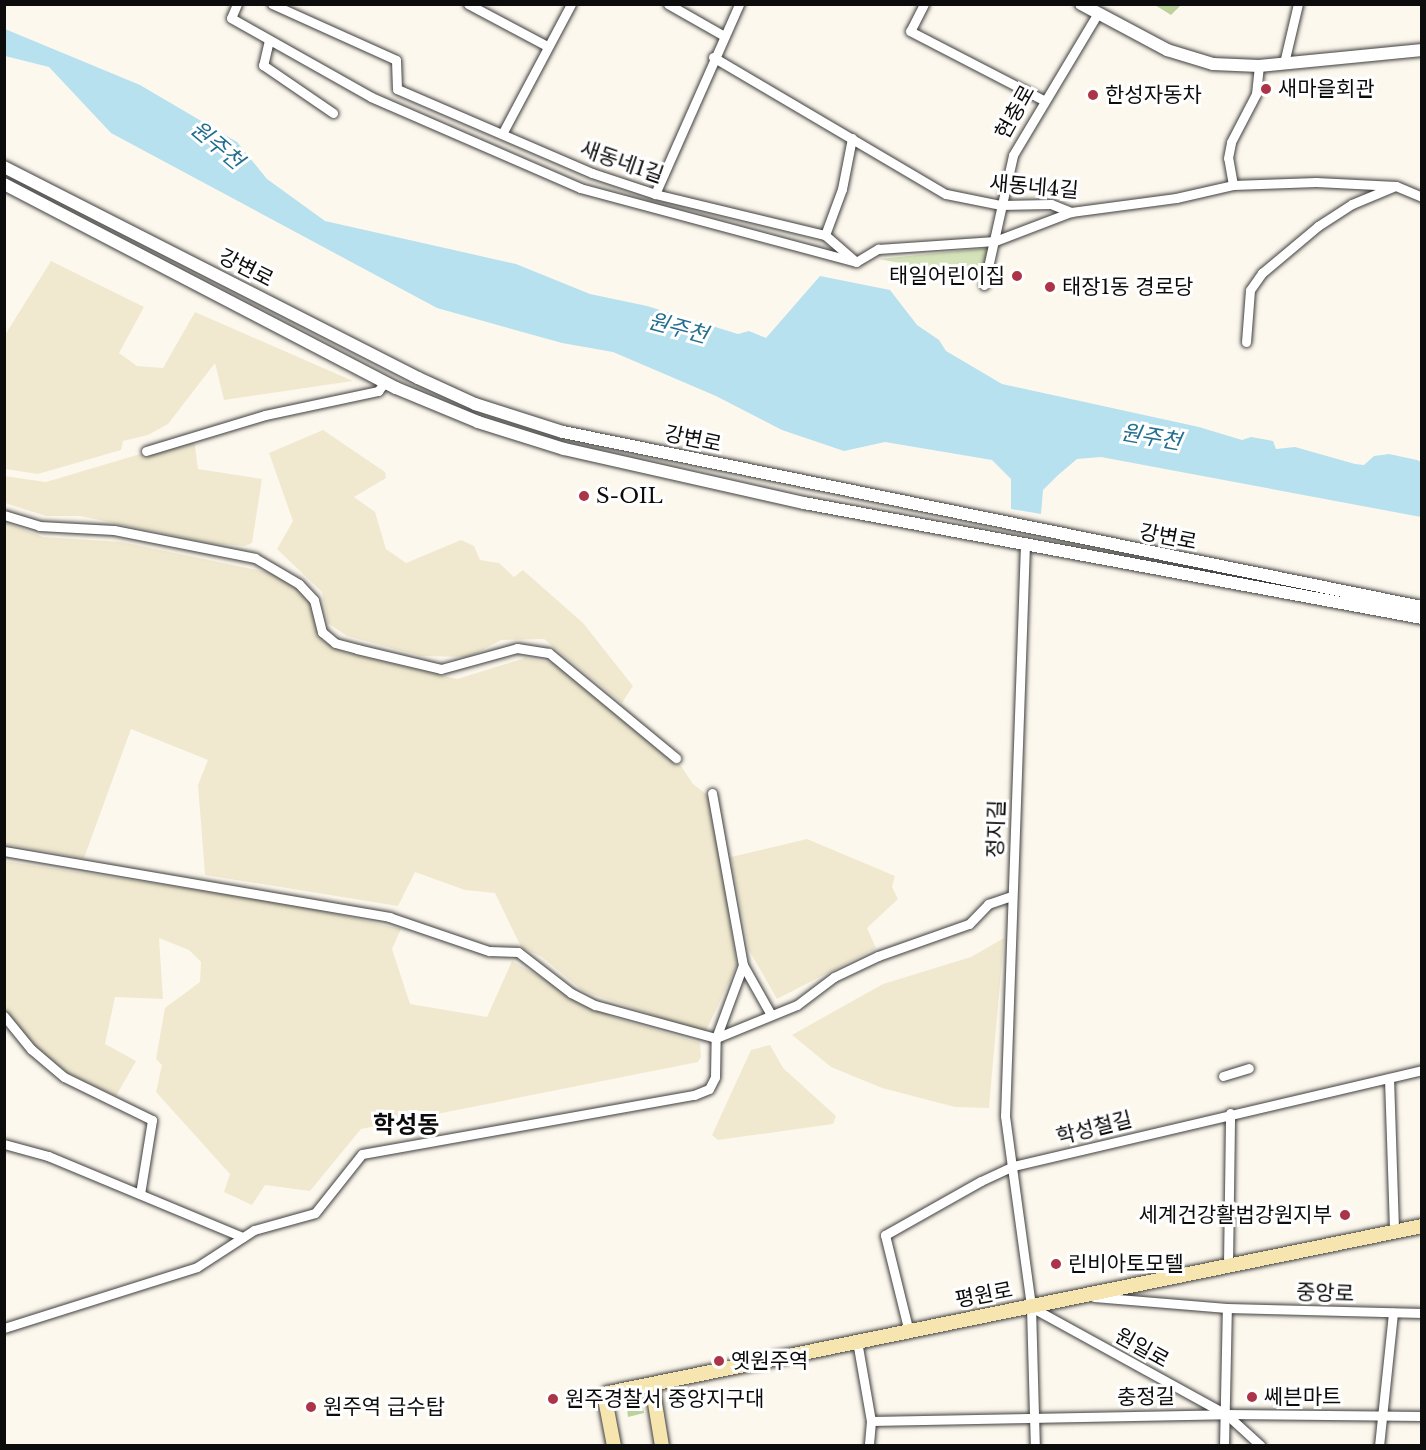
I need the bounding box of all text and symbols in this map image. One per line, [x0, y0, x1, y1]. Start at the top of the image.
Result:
place label: 새마을회관 [1278, 76, 1375, 102]
street label: 현충로 [990, 81, 1040, 143]
place label: 한성자동차 [1105, 82, 1202, 108]
marker: 새마을회관 [1259, 82, 1273, 96]
marker: 한성자동차 [1086, 88, 1100, 102]
water label: 원주천 [185, 115, 249, 175]
street label: 새동네1길 [577, 136, 667, 188]
street label: 새동네4길 [988, 171, 1080, 203]
street label: 강변로 [214, 244, 278, 292]
place label: 태일어린이집 [889, 263, 1005, 289]
marker: 태일어린이집 [1010, 269, 1024, 283]
place label: 태장1동 경로당 [1062, 274, 1193, 300]
marker: 태장1동 경로당 [1043, 280, 1057, 294]
water label: 원주천 [645, 307, 711, 349]
water label: 원주천 [1119, 419, 1183, 455]
street label: 강변로 [662, 421, 724, 457]
place label: S-OIL [596, 483, 663, 509]
marker: S-OIL [577, 489, 591, 503]
street label: 강변로 [1137, 519, 1199, 555]
street label: 정지길 [982, 800, 1010, 858]
street label: 학성철길 [1053, 1106, 1135, 1150]
district label: 학성동 [373, 1111, 439, 1139]
place label: 세계건강활법강원지부 [1139, 1202, 1332, 1228]
marker: 세계건강활법강원지부 [1336, 1206, 1354, 1224]
place label: 린비아토모텔 [1068, 1251, 1184, 1277]
marker: 린비아토모텔 [1049, 1257, 1063, 1271]
street label: 평원로 [953, 1277, 1015, 1313]
street label: 중앙로 [1296, 1279, 1354, 1307]
street label: 원일로 [1111, 1323, 1173, 1373]
place label: 옛원주역 [731, 1348, 808, 1374]
marker: 옛원주역 [712, 1354, 726, 1368]
street label: 충정길 [1117, 1384, 1175, 1410]
place label: 쎄븐마트 [1264, 1384, 1341, 1410]
place label: 원주경찰서 중앙지구대 [565, 1386, 764, 1412]
marker: 쎄븐마트 [1245, 1390, 1259, 1404]
marker: 원주경찰서 중앙지구대 [546, 1392, 560, 1406]
place label: 원주역 급수탑 [323, 1394, 445, 1420]
marker: 원주역 급수탑 [304, 1400, 318, 1414]

